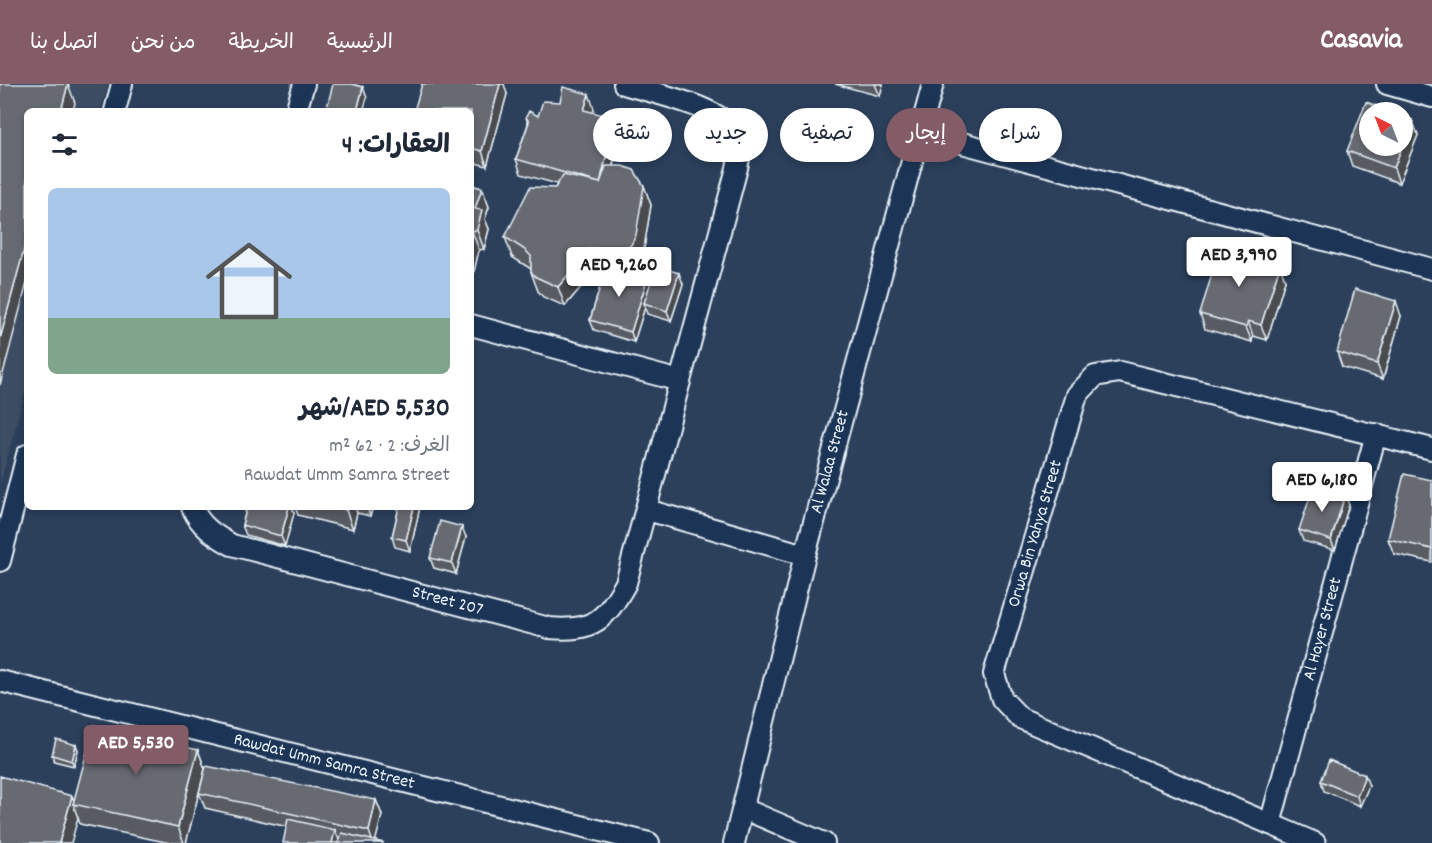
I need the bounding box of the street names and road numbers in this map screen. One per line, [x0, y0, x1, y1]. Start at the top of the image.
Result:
street label: Al Walaa Street [804, 407, 856, 517]
street label: Orwa Bin Yahya Street [1002, 457, 1070, 611]
street label: Al Hayer Street [1297, 574, 1349, 683]
street label: Street 207 [409, 580, 486, 623]
street label: Rawdat Umm Samra Street [231, 727, 418, 797]

